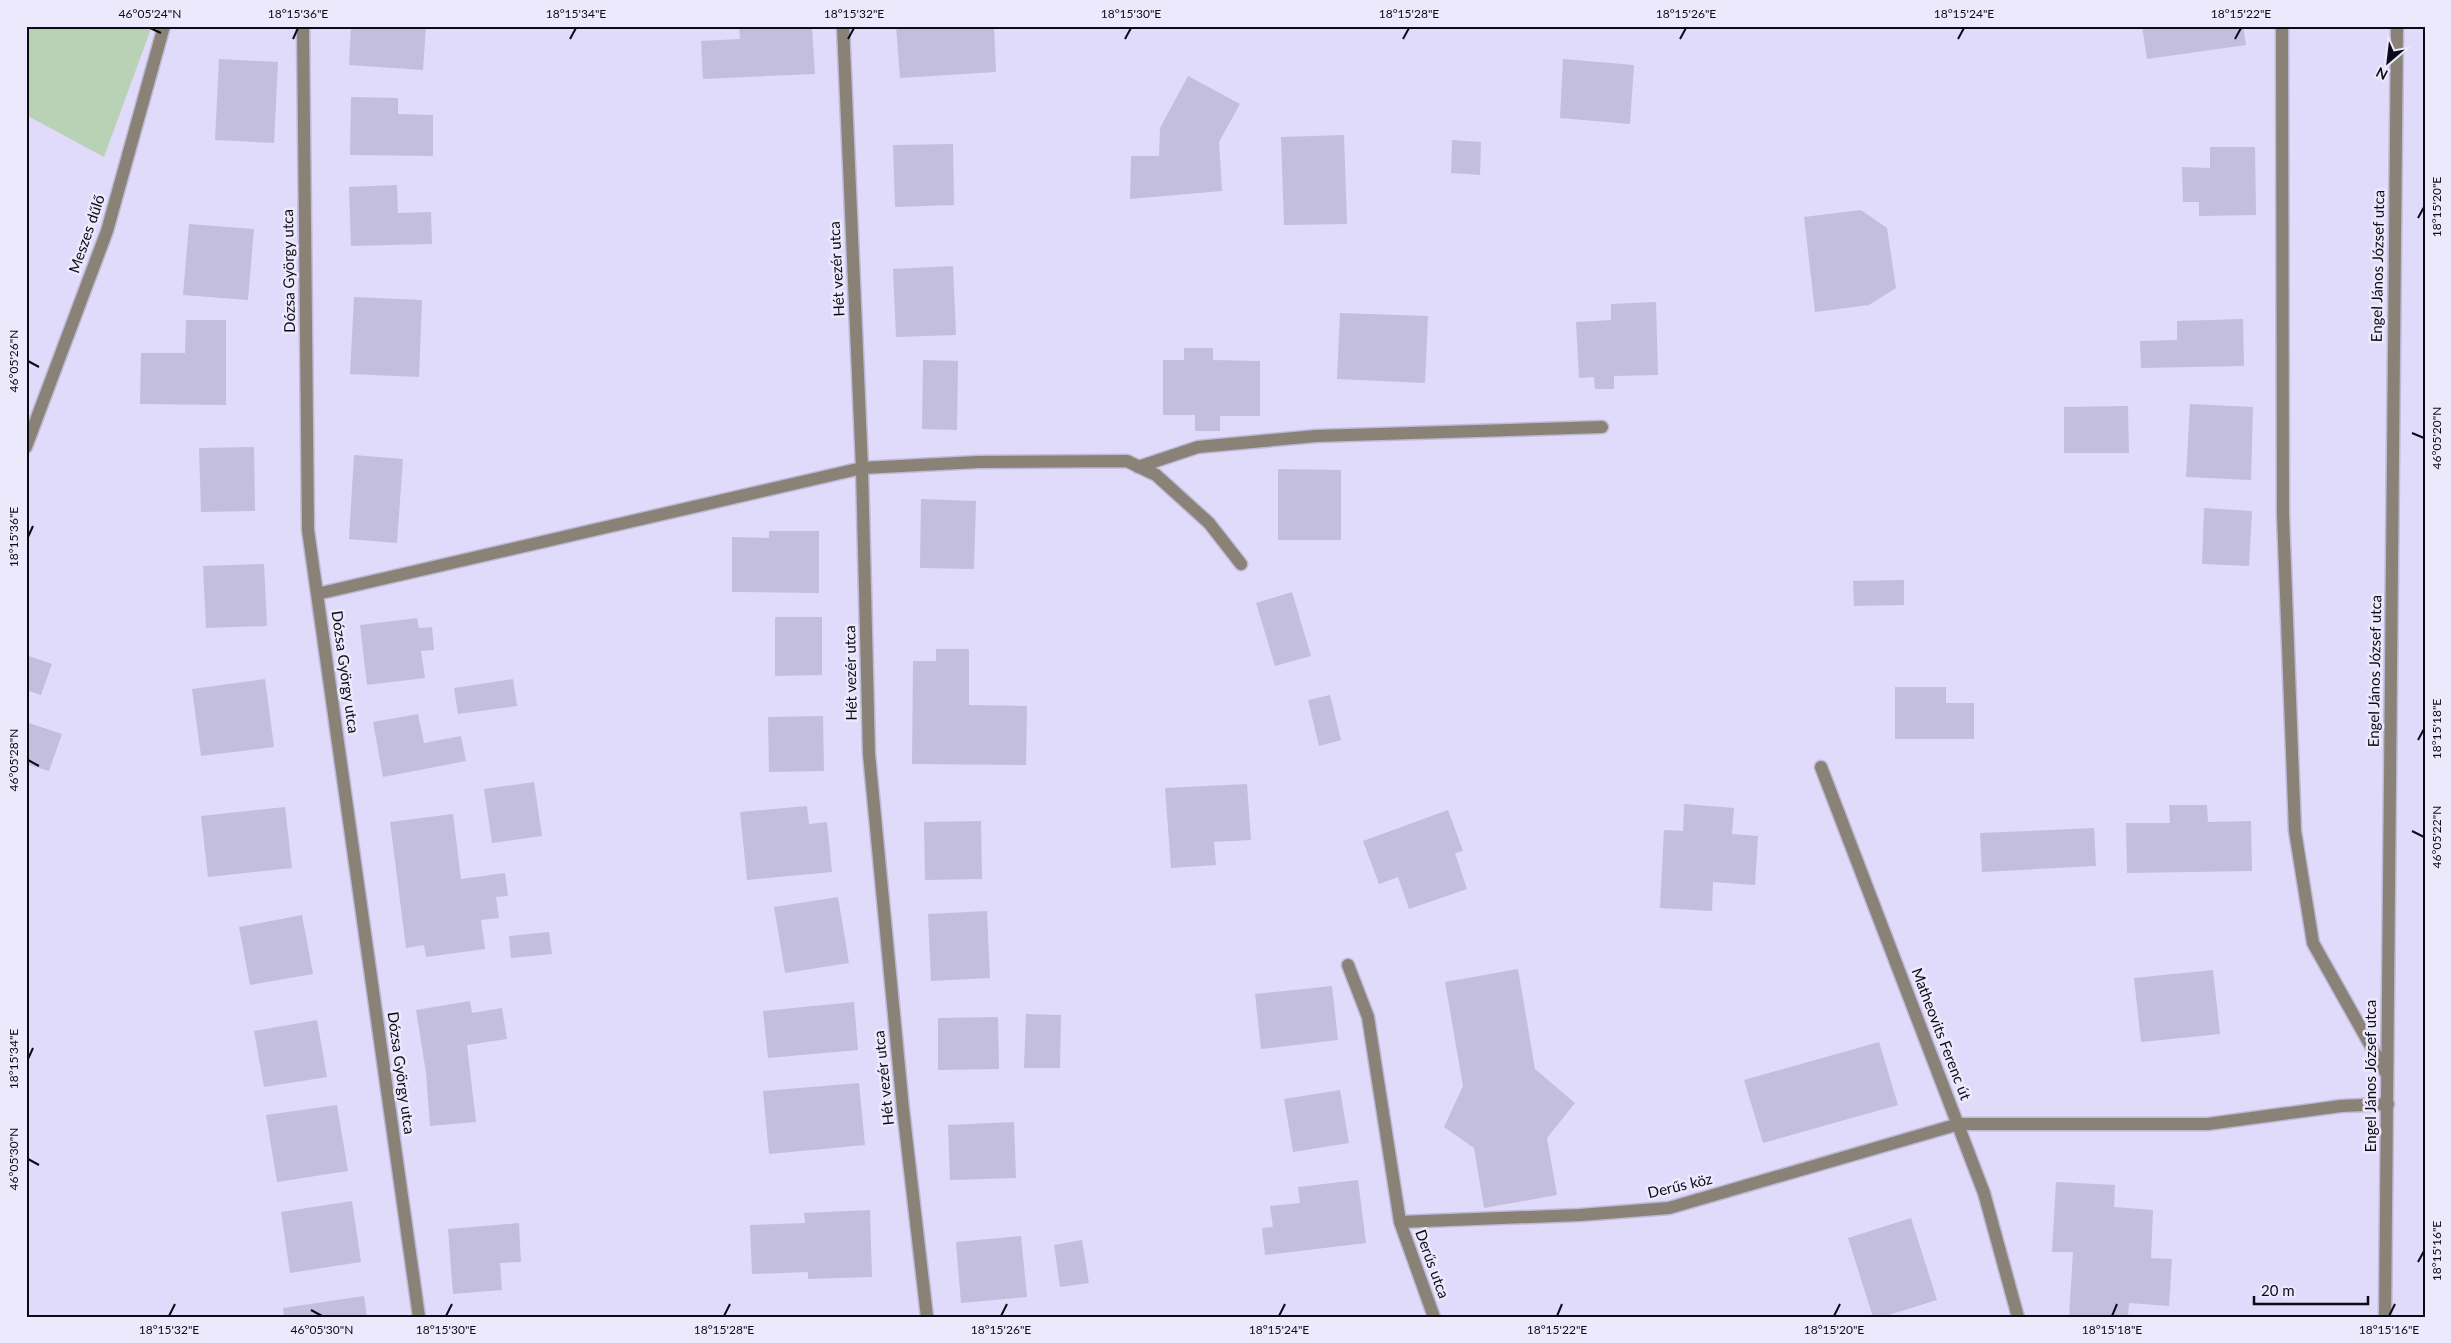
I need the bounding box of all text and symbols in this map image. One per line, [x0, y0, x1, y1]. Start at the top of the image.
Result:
text: 46°05'24"N [119, 6, 181, 21]
text: 18°15'36"E [268, 6, 328, 21]
text: 18°15'34"E [546, 6, 606, 21]
text: 18°15'32"E [824, 6, 884, 21]
text: 18°15'30"E [1101, 6, 1161, 21]
text: 18°15'28"E [1379, 6, 1439, 21]
text: 18°15'26"E [1656, 6, 1716, 21]
text: 18°15'24"E [1934, 6, 1994, 21]
text: 18°15'22"E [2211, 6, 2271, 21]
north arrow [2364, 38, 2414, 88]
text: N [2373, 64, 2390, 84]
text: 18°15'20"E [2429, 177, 2444, 237]
street label: Engel János József utca [2367, 190, 2387, 342]
street label: Meszes dűlő [64, 192, 108, 275]
street label: Dózsa György utca [278, 209, 298, 333]
street label: Hét vezér utca [825, 221, 847, 317]
text: 46°05'26"N [6, 330, 21, 392]
text: 46°05'20"N [2429, 407, 2444, 469]
text: 18°15'36"E [6, 507, 21, 567]
street label: Engel János József utca [2364, 595, 2384, 747]
street label: Dózsa György utca [328, 609, 363, 734]
street label: Hét vezér utca [840, 625, 860, 721]
text: 18°15'18"E [2429, 699, 2444, 759]
text: 46°05'28"N [6, 729, 21, 791]
text: 46°05'22"N [2429, 806, 2444, 868]
street label: Matheovits Ferenc út [1908, 965, 1976, 1103]
street label: Engel János József utca [2361, 1000, 2379, 1152]
street label: Dózsa György utca [384, 1010, 419, 1135]
text: 18°15'34"E [6, 1029, 21, 1089]
street label: Hét vezér utca [869, 1030, 897, 1126]
text: 46°05'30"N [6, 1128, 21, 1190]
street label: Derűs köz [1646, 1169, 1714, 1201]
text: 18°15'16"E [2429, 1221, 2444, 1281]
street label: Derűs utca [1412, 1227, 1454, 1300]
scale bar [2254, 1273, 2367, 1305]
text: 20 m [2261, 1281, 2295, 1299]
text: 18°15'32"E [139, 1322, 199, 1337]
text: 46°05'30"N [291, 1322, 353, 1337]
text: 18°15'30"E [416, 1322, 476, 1337]
text: 18°15'28"E [694, 1322, 754, 1337]
text: 18°15'26"E [971, 1322, 1031, 1337]
text: 18°15'24"E [1249, 1322, 1309, 1337]
text: 18°15'22"E [1527, 1322, 1587, 1337]
text: 18°15'20"E [1804, 1322, 1864, 1337]
text: 18°15'18"E [2082, 1322, 2142, 1337]
text: 18°15'16"E [2359, 1322, 2419, 1337]

